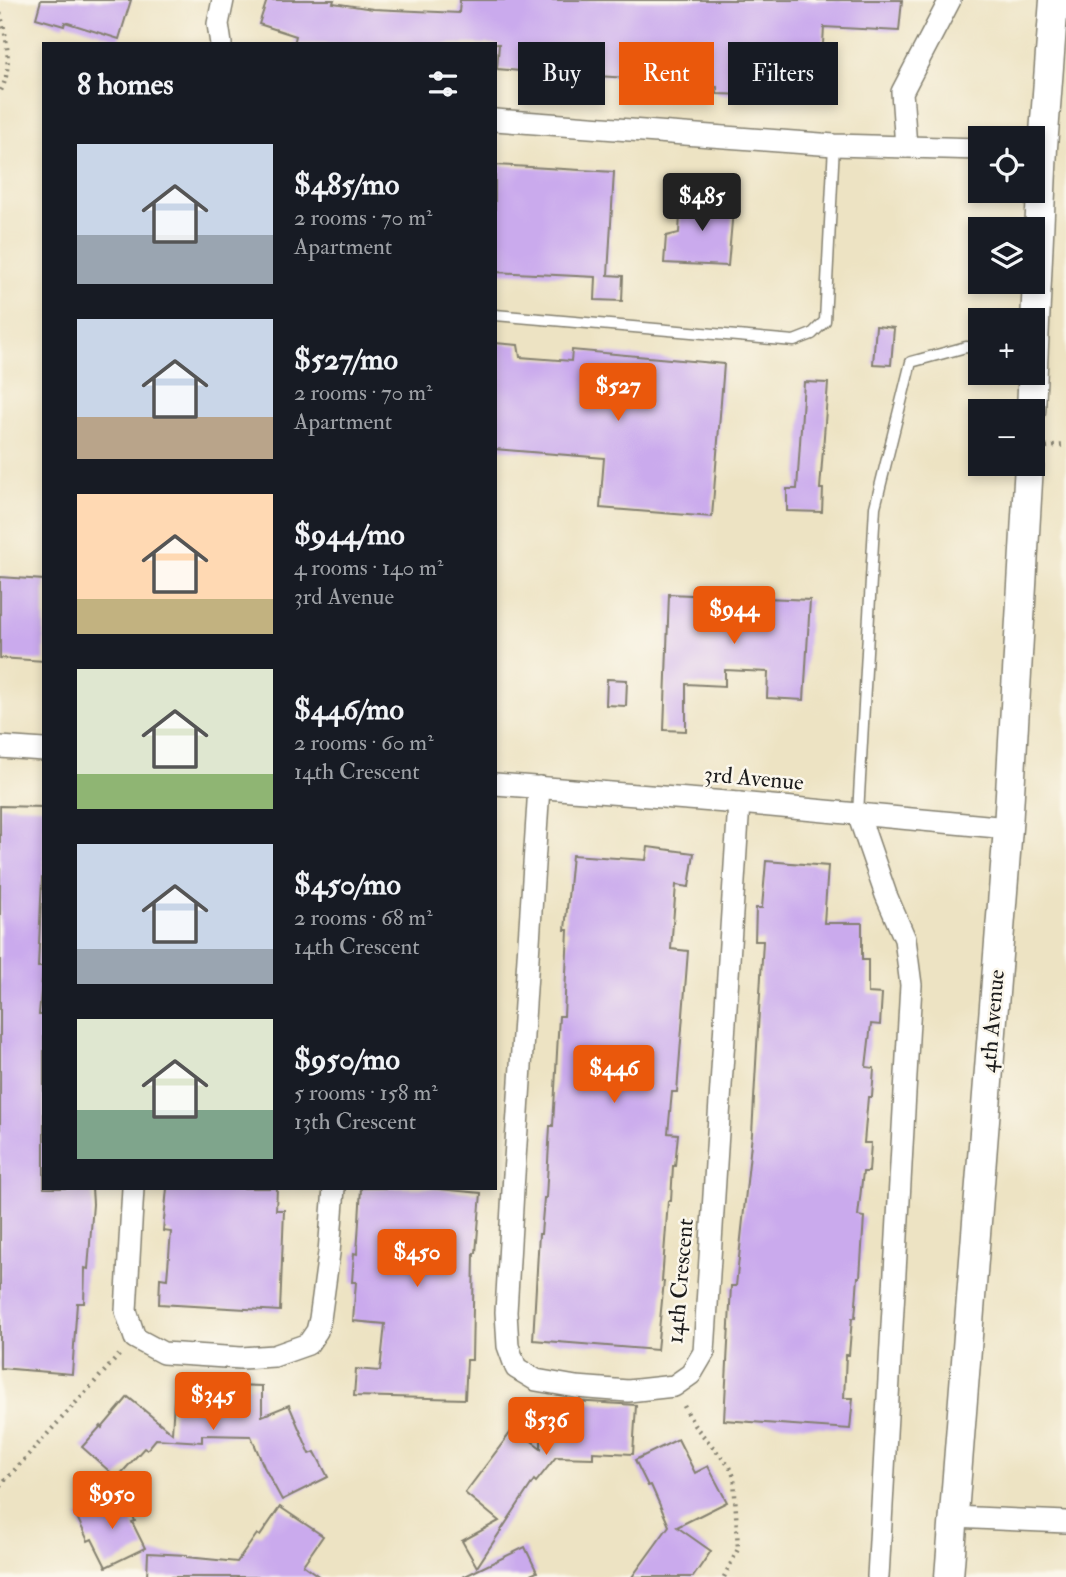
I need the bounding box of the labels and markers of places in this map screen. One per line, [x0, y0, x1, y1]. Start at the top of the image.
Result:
pin: $485 [661, 174, 743, 233]
pin: $527 [577, 364, 659, 423]
pin: $944 [693, 586, 775, 646]
pin: $446 [573, 1046, 655, 1105]
pin: $450 [376, 1230, 458, 1289]
pin: $345 [172, 1372, 254, 1432]
pin: $536 [505, 1398, 587, 1457]
pin: $950 [71, 1472, 153, 1531]

